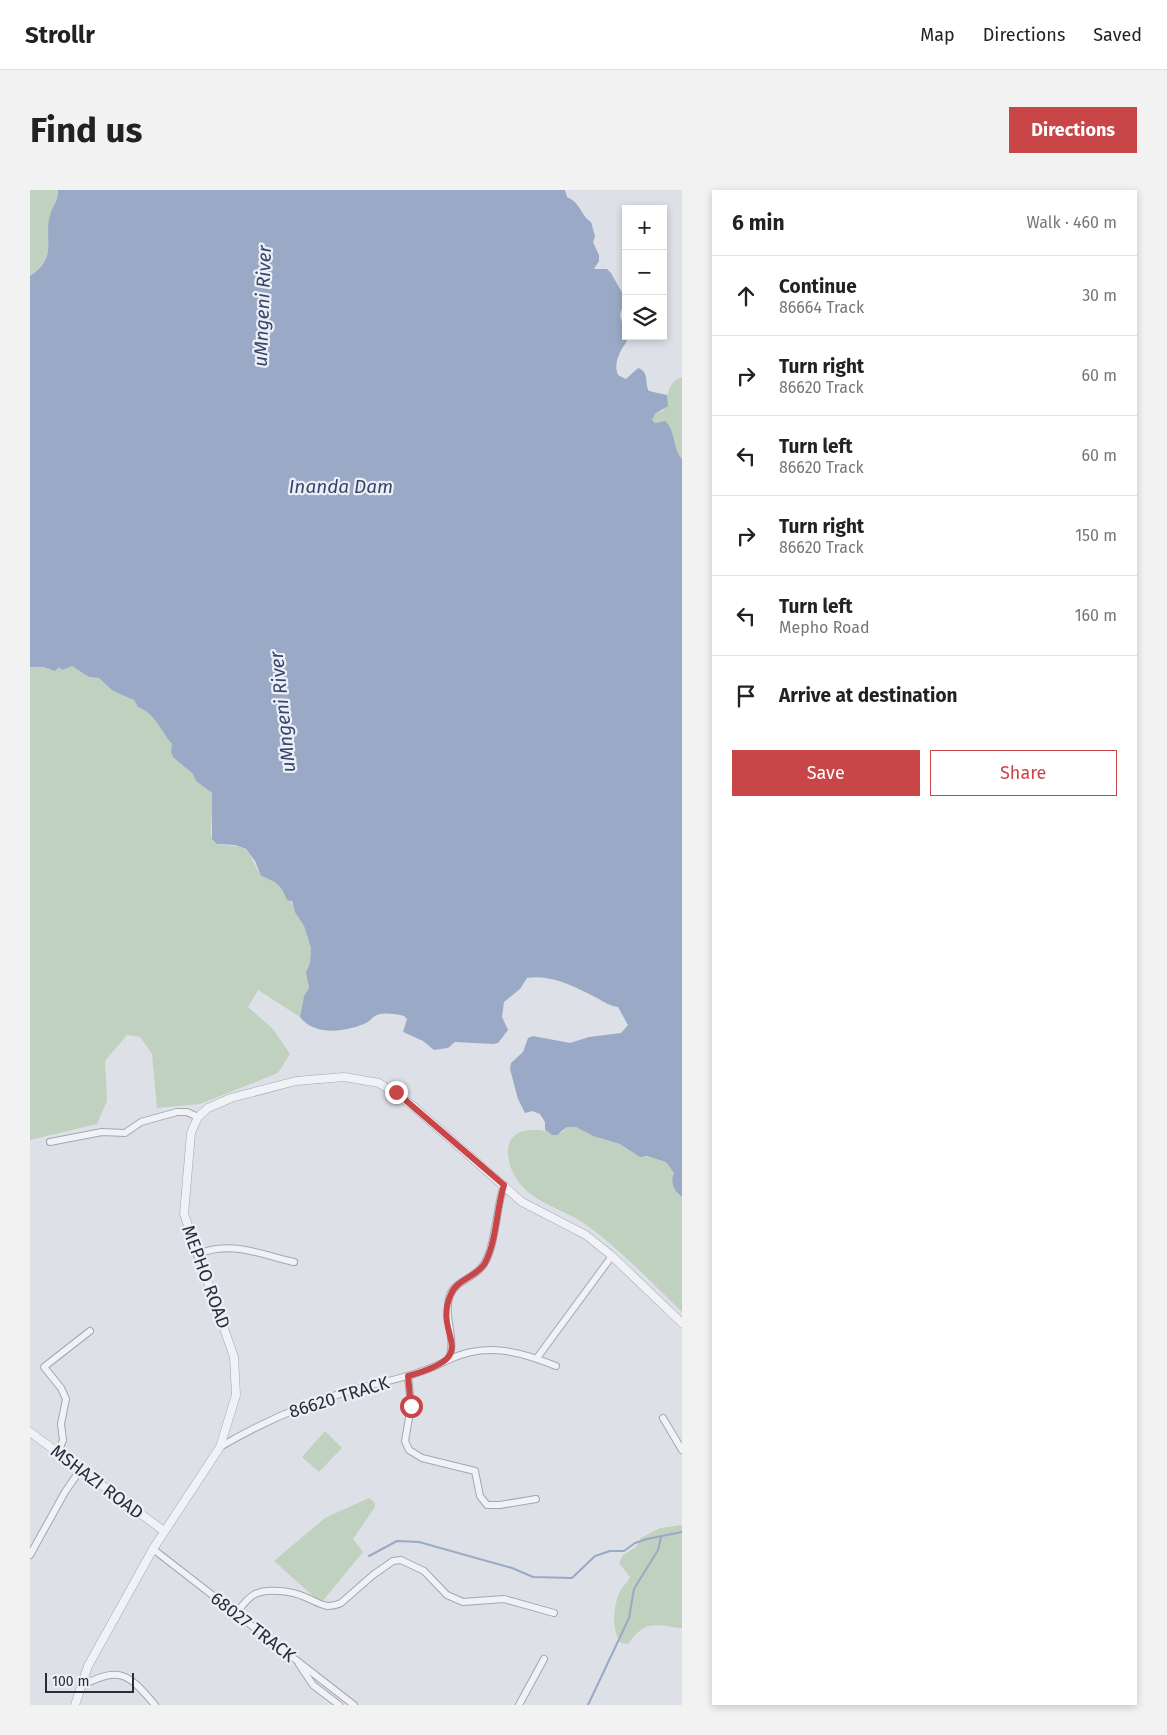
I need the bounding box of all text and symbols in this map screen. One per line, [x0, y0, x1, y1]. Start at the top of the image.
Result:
text: Strollr [25, 21, 95, 49]
text: Map [920, 24, 955, 46]
text: Directions [983, 24, 1065, 46]
text: Saved [1093, 24, 1142, 46]
button: Directions [1009, 107, 1137, 153]
text: Find us [30, 109, 142, 151]
map controls [622, 205, 667, 340]
button: + [622, 205, 667, 250]
text: 6 min [732, 210, 785, 236]
text: Walk · 460 m [1027, 213, 1117, 232]
water label: uMngeni River [249, 244, 276, 367]
button: − [622, 250, 667, 295]
text: Continue [779, 275, 857, 298]
icon: ahead [732, 282, 760, 310]
text: 30 m [1082, 286, 1117, 305]
button: layers [622, 295, 667, 340]
text: 86664 Track [779, 298, 864, 317]
text: Turn right [779, 355, 864, 378]
icon: right [732, 362, 760, 390]
text: 60 m [1082, 366, 1117, 385]
text: 86620 Track [779, 378, 864, 397]
text: Turn left [779, 435, 853, 458]
icon: left [732, 442, 760, 470]
text: 60 m [1082, 446, 1117, 465]
text: 86620 Track [779, 458, 864, 477]
water label: Inanda Dam [289, 475, 393, 498]
text: Turn right [779, 515, 864, 538]
icon: right [732, 522, 760, 550]
text: 150 m [1075, 526, 1117, 545]
text: 86620 Track [779, 538, 864, 557]
text: Turn left [779, 595, 853, 618]
icon: left [732, 602, 760, 630]
text: 160 m [1075, 606, 1117, 625]
text: Mepho Road [779, 618, 870, 637]
water label: uMngeni River [265, 650, 300, 774]
icon: arrive [732, 682, 760, 710]
text: Arrive at destination [779, 684, 958, 707]
button: Save [732, 750, 920, 796]
button: Share [930, 750, 1117, 796]
route end [385, 1081, 408, 1104]
street label: MEPHO ROAD [177, 1222, 235, 1332]
street label: 86620 TRACK [286, 1371, 392, 1423]
route start [400, 1395, 423, 1418]
street label: MSHAZI ROAD [46, 1440, 148, 1524]
street label: 68027 TRACK [206, 1587, 300, 1667]
scale bar [45, 1670, 134, 1693]
text: 100 m [52, 1673, 89, 1690]

